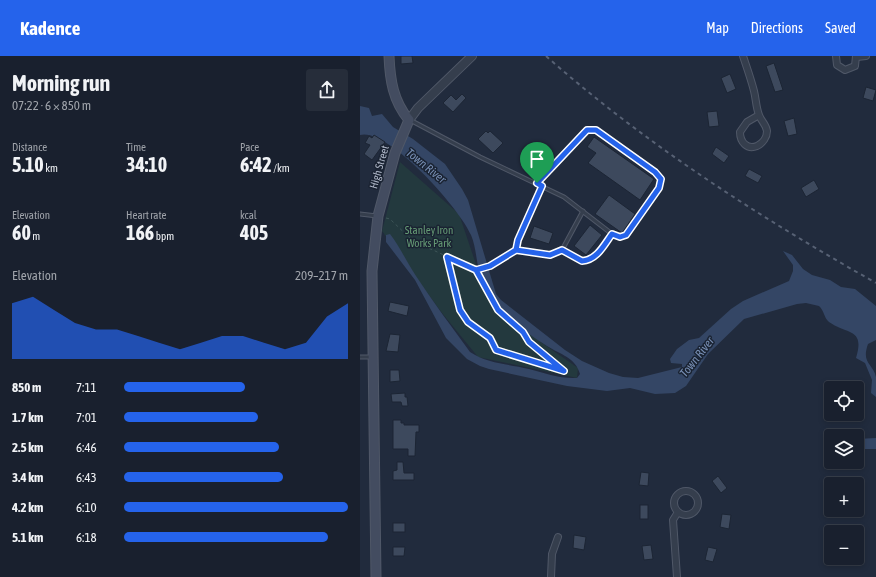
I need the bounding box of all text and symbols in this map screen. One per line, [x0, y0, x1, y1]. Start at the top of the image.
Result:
text: Kadence [20, 17, 80, 39]
text: Map [706, 20, 729, 36]
text: Directions [751, 20, 803, 36]
text: Saved [825, 20, 856, 36]
button: share [306, 69, 348, 111]
text: Morning run [12, 70, 110, 96]
text: 07:22 · 6 × 850 m [12, 98, 91, 113]
text: Distance [12, 141, 47, 153]
text: Time [126, 141, 146, 153]
text: Pace [240, 141, 259, 153]
pin [520, 142, 554, 183]
street label: High Street [367, 144, 391, 190]
water label: Town River [403, 146, 449, 187]
icon: arrive [526, 148, 548, 170]
text: 5.10 [12, 153, 44, 176]
text: 34:10 [126, 153, 167, 176]
text: 6:42 [240, 153, 272, 176]
text: km [44, 162, 58, 174]
text: /km [272, 162, 290, 174]
text: Elevation [12, 209, 50, 221]
text: Heart rate [126, 209, 167, 221]
text: kcal [240, 209, 257, 221]
text: 60 [12, 221, 31, 244]
text: 166 [126, 221, 154, 244]
text: 405 [240, 221, 268, 244]
park label: Stanley Iron Works Park [405, 224, 453, 249]
text: m [31, 230, 40, 242]
text: bpm [154, 230, 174, 242]
text: Elevation [12, 268, 57, 283]
text: 209–217 m [295, 268, 348, 283]
water label: Town River [677, 334, 717, 380]
text: 850 m [12, 380, 41, 395]
text: 7:11 [76, 380, 97, 395]
map controls [824, 381, 864, 565]
button: locate [824, 381, 864, 421]
text: 1.7 km [12, 410, 43, 425]
text: 7:01 [76, 410, 97, 425]
button: layers [824, 429, 864, 469]
text: 2.5 km [12, 440, 43, 455]
text: 6:46 [76, 440, 97, 455]
text: 3.4 km [12, 470, 43, 485]
text: 6:43 [76, 470, 97, 485]
button: + [824, 477, 864, 517]
text: 4.2 km [12, 500, 43, 515]
text: 6:10 [76, 500, 97, 515]
button: − [824, 525, 864, 565]
text: 5.1 km [12, 530, 43, 545]
text: 6:18 [76, 530, 97, 545]

